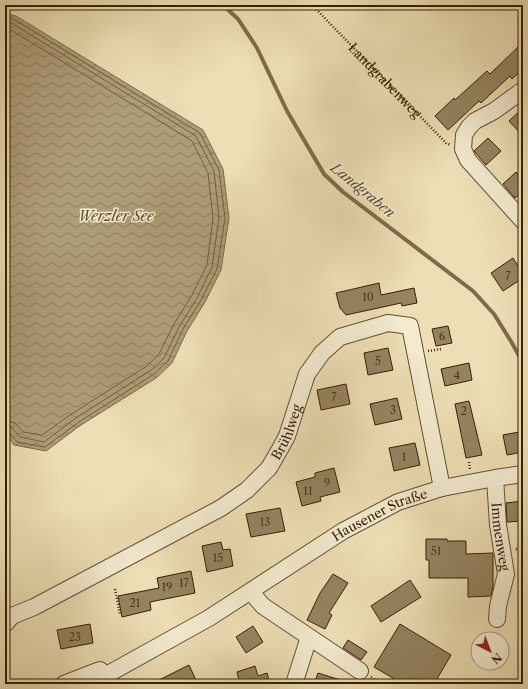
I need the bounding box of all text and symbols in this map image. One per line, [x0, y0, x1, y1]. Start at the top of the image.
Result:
street label: Landgrabenweg [345, 40, 425, 121]
water label: Landgraben [326, 158, 399, 221]
water label: Werzler See [78, 207, 155, 225]
house number: 7 [505, 269, 511, 283]
house number: 10 [362, 290, 374, 304]
house number: 6 [439, 329, 446, 343]
house number: 5 [375, 354, 381, 368]
house number: 4 [454, 368, 460, 382]
house number: 7 [331, 390, 337, 404]
street label: Brühlweg [268, 402, 305, 463]
house number: 3 [390, 403, 396, 417]
house number: 2 [461, 404, 467, 418]
house number: 1 [402, 450, 407, 464]
house number: 9 [324, 476, 330, 490]
house number: 11 [303, 484, 313, 498]
street label: Hausener Straße [329, 485, 429, 544]
street label: Immenweg [489, 502, 513, 572]
house number: 13 [260, 515, 270, 529]
house number: 51 [431, 544, 442, 558]
house number: 15 [213, 551, 223, 565]
house number: 17 [179, 576, 190, 590]
house number: 19 [161, 580, 173, 594]
house number: 21 [130, 596, 141, 610]
house number: 23 [69, 630, 81, 644]
north arrow [470, 631, 510, 671]
text: N [488, 650, 505, 667]

